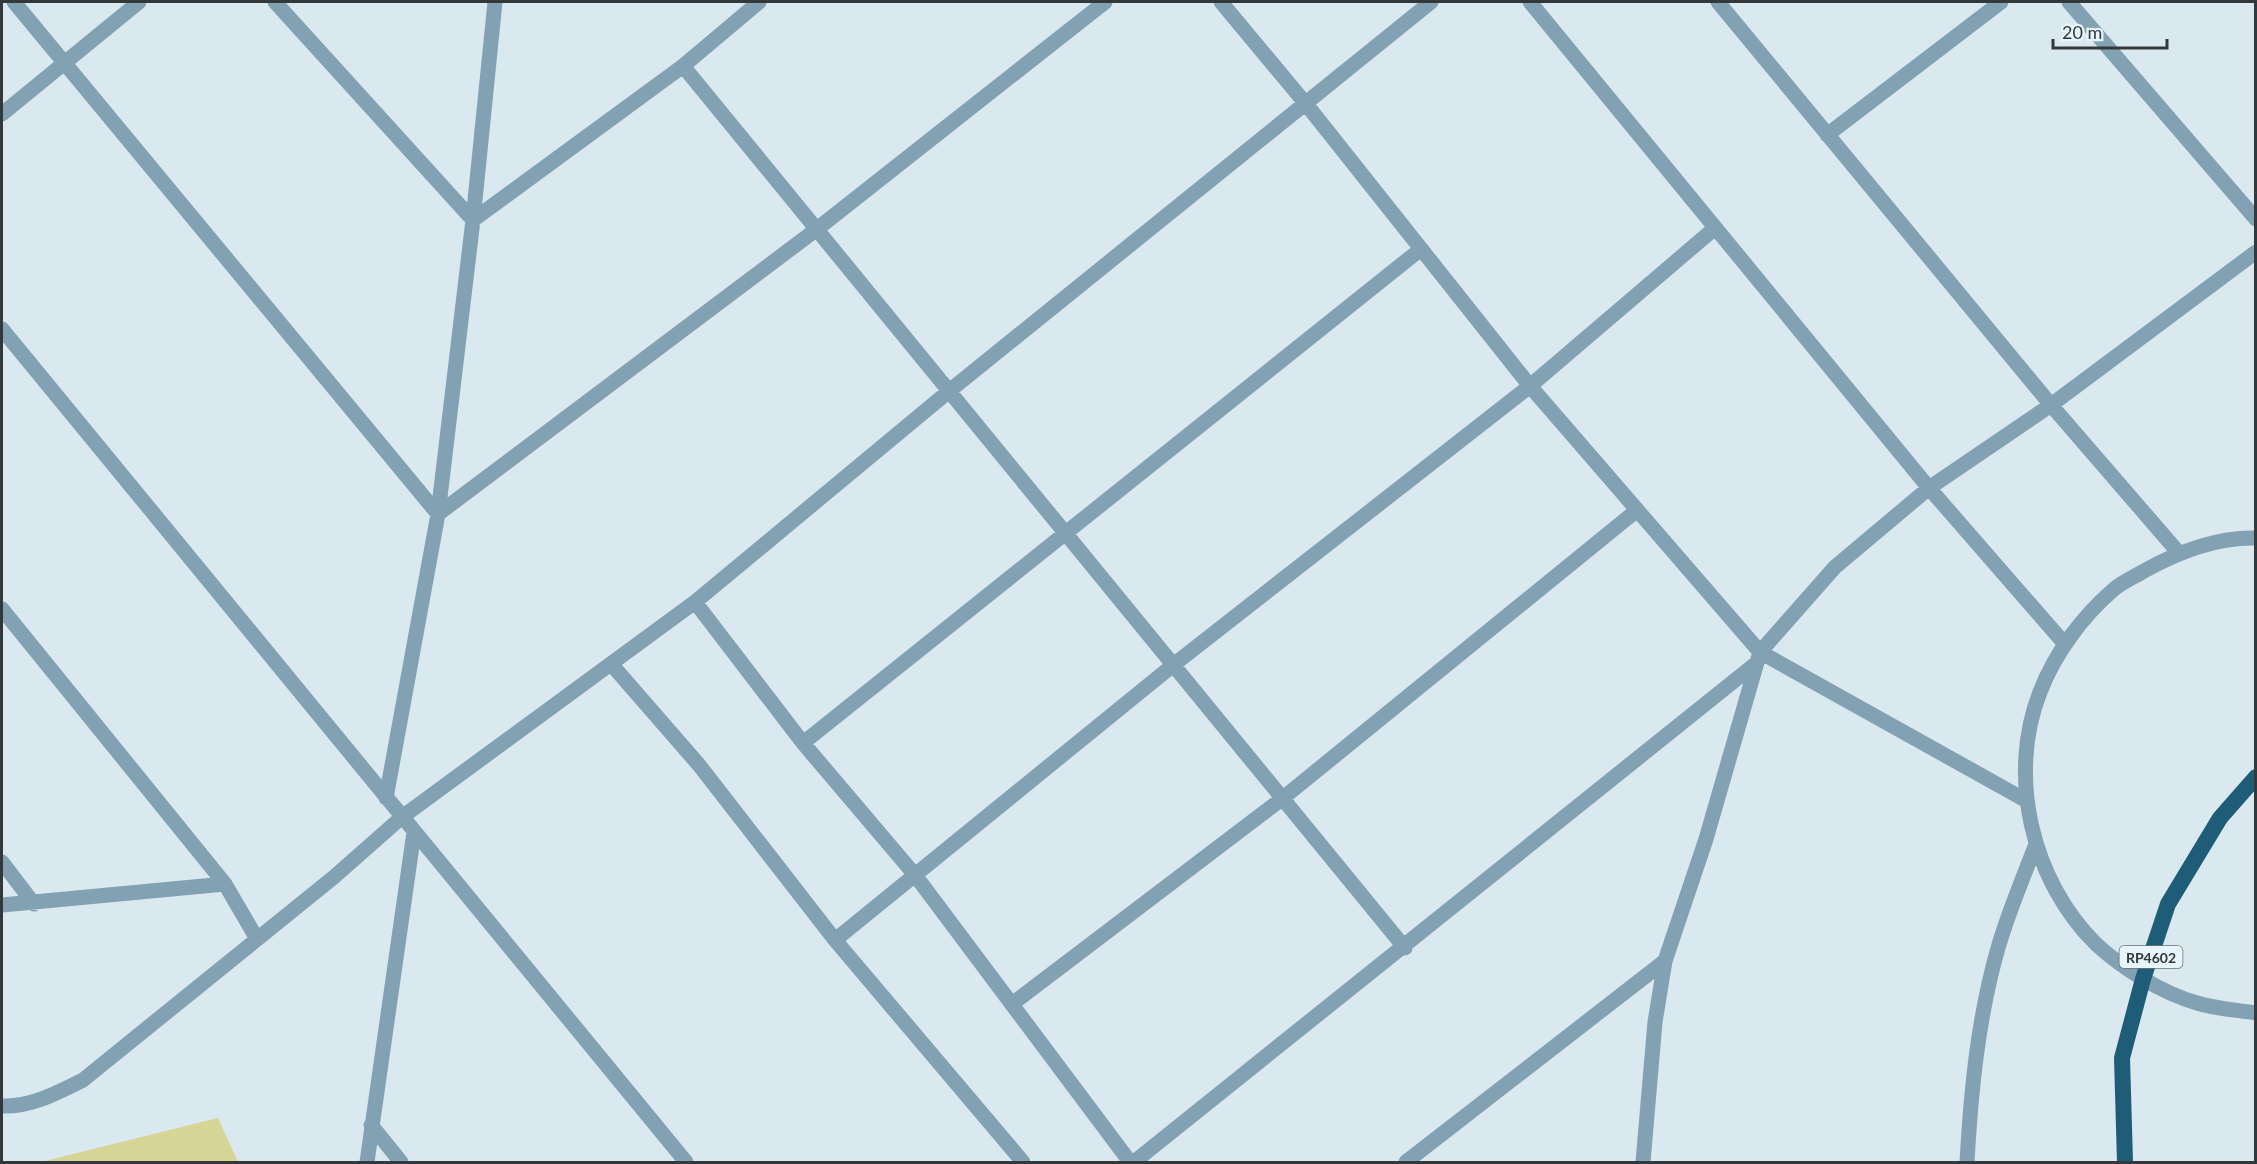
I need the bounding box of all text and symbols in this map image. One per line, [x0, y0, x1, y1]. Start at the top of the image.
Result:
scale bar [2053, 12, 2167, 50]
text: 20 m [2062, 21, 2102, 43]
road number: RP4602 [2120, 946, 2182, 968]

